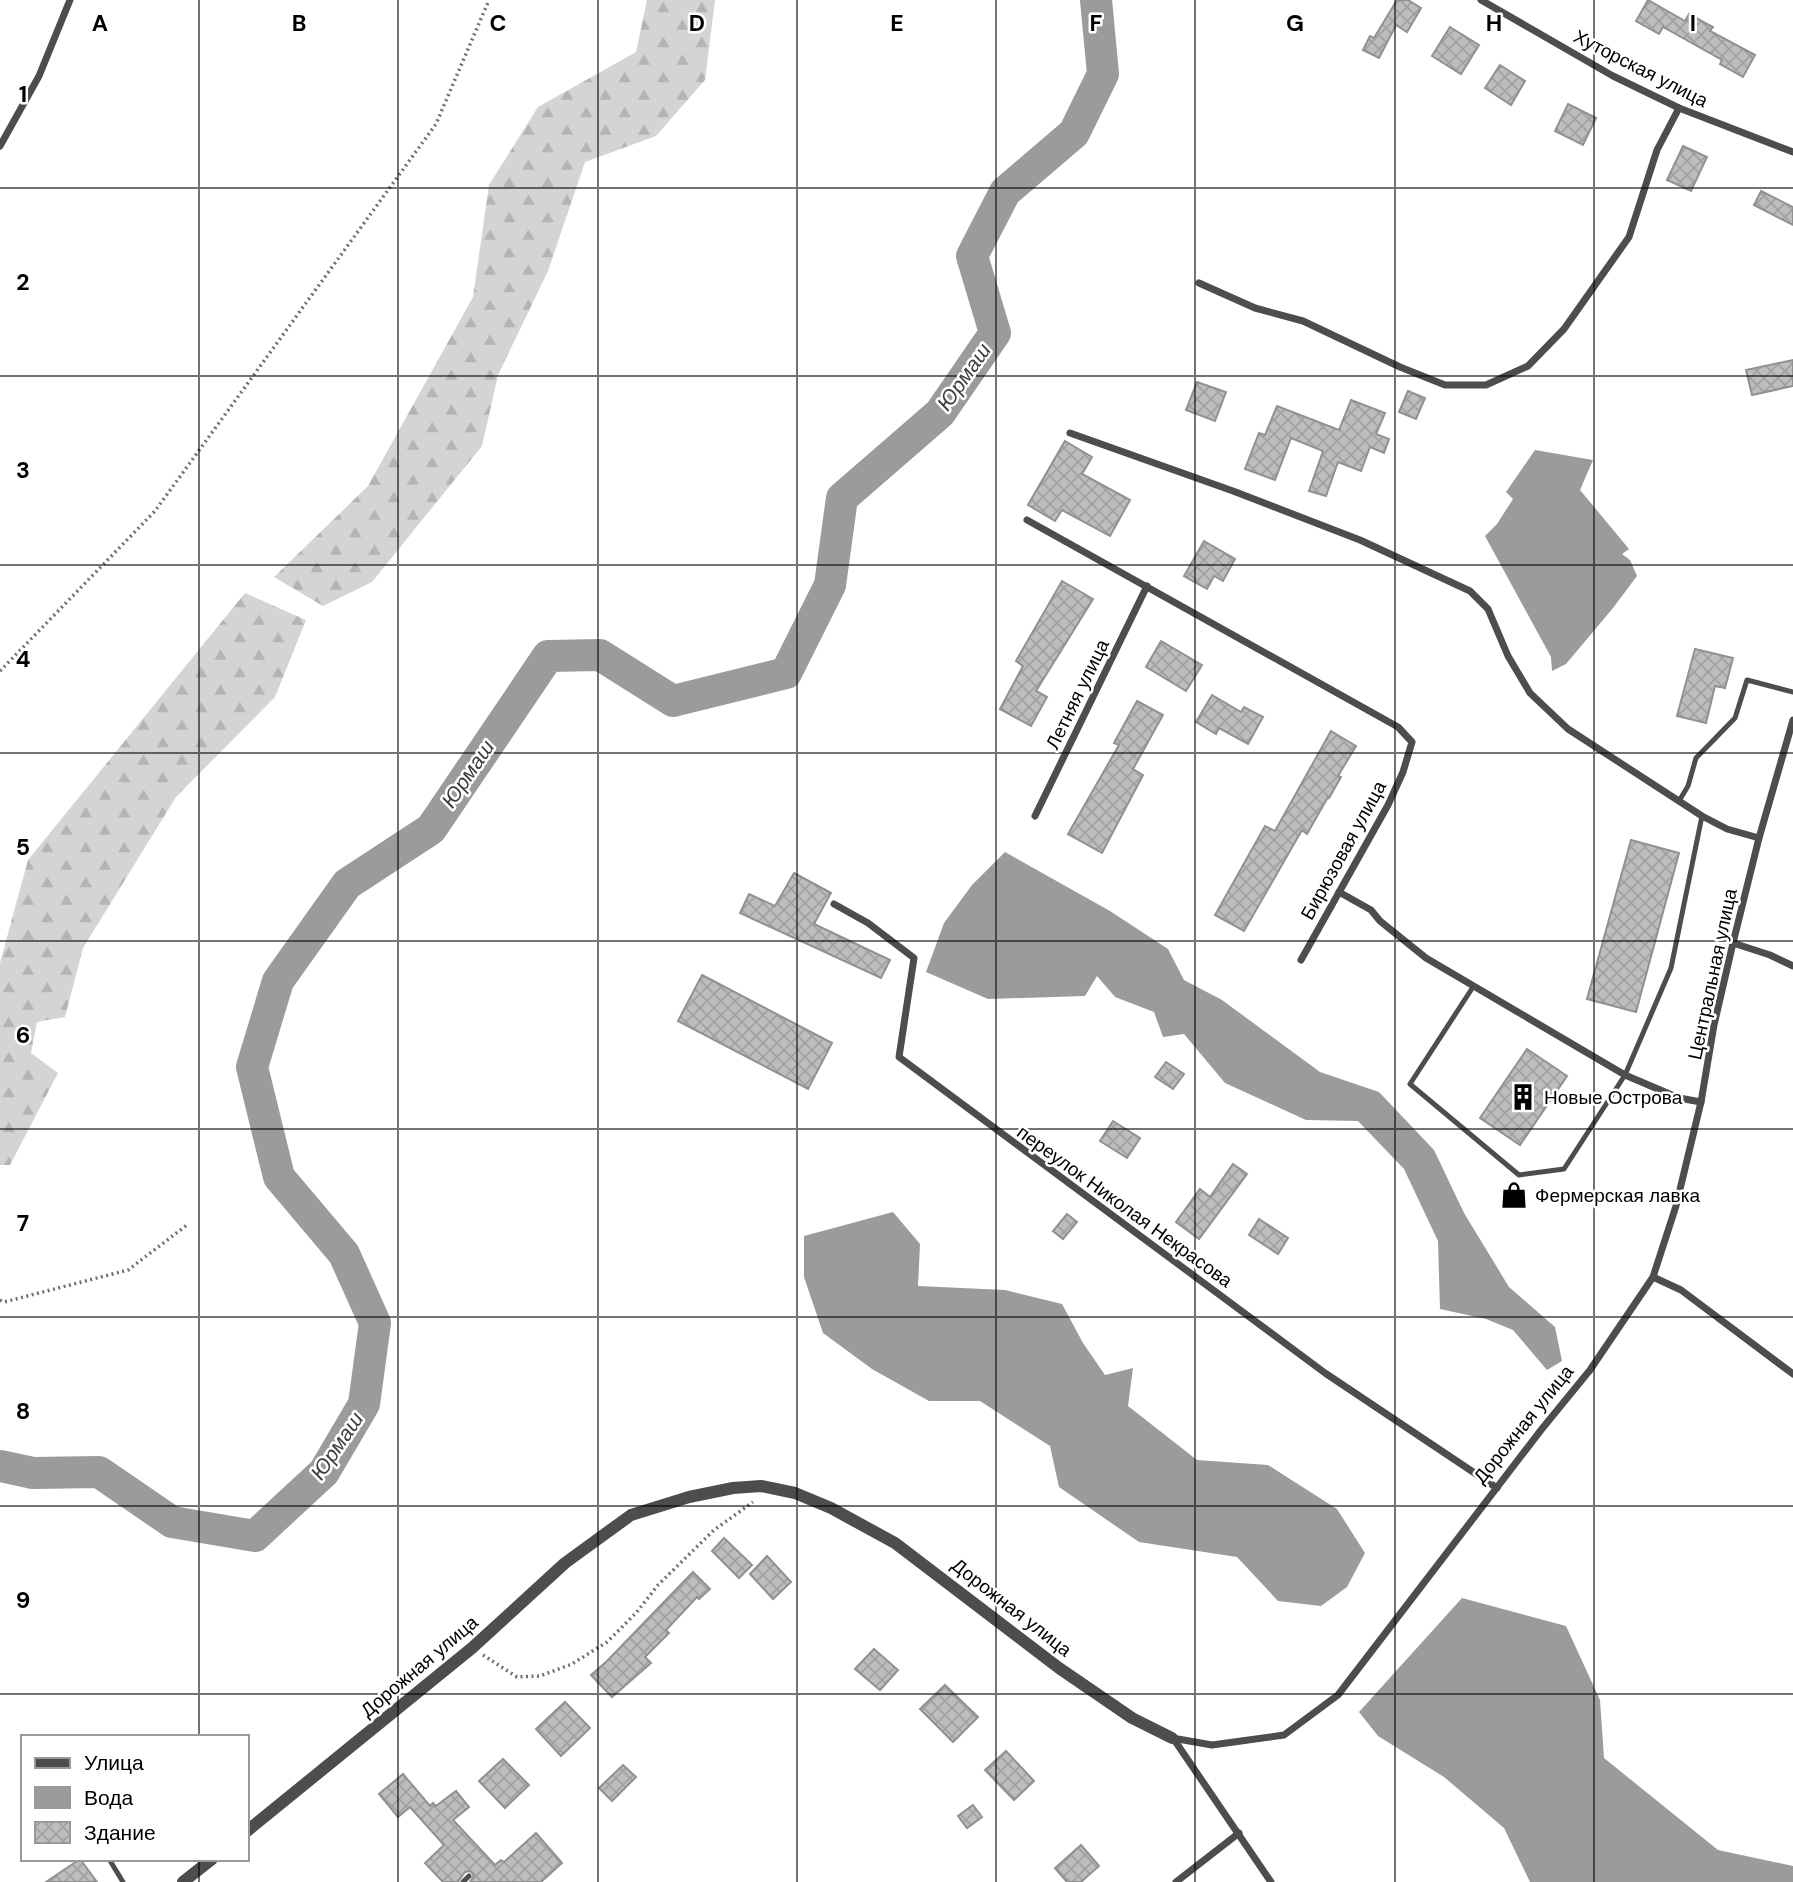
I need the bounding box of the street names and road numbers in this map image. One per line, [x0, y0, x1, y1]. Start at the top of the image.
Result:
street label: Хуторская улица [1569, 24, 1713, 113]
street label: Летняя улица [1040, 635, 1115, 753]
street label: Бирюзовая улица [1295, 776, 1392, 924]
street label: Центральная улица [1682, 886, 1743, 1062]
street label: переулок Николая Некрасова [1012, 1120, 1238, 1293]
street label: Дорожная улица [1468, 1359, 1579, 1489]
street label: Дорожная улица [947, 1553, 1077, 1662]
street label: Дорожная улица [355, 1610, 484, 1723]

